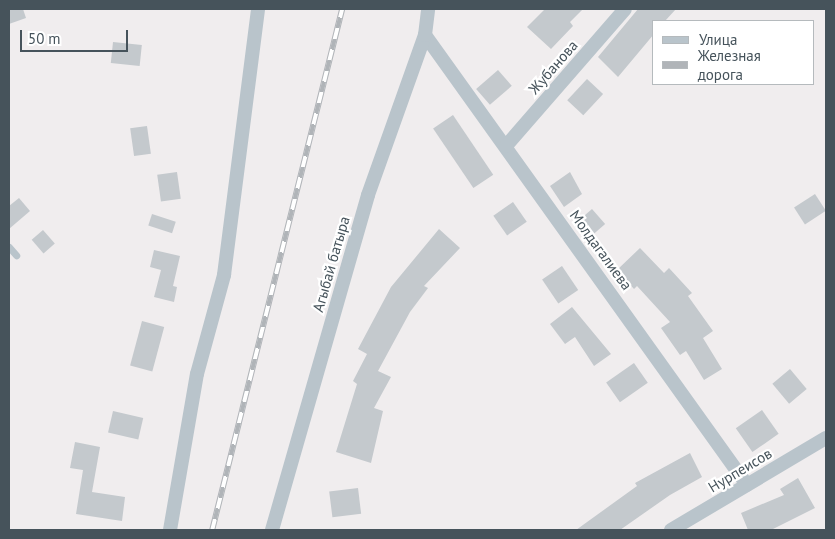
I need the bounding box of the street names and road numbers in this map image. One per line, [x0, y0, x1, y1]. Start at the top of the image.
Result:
street label: Жубанова [525, 36, 581, 98]
street label: Молдагалиева [566, 207, 636, 293]
street label: Агыбай батыра [309, 214, 353, 314]
street label: Нурпеисов [705, 444, 775, 496]

